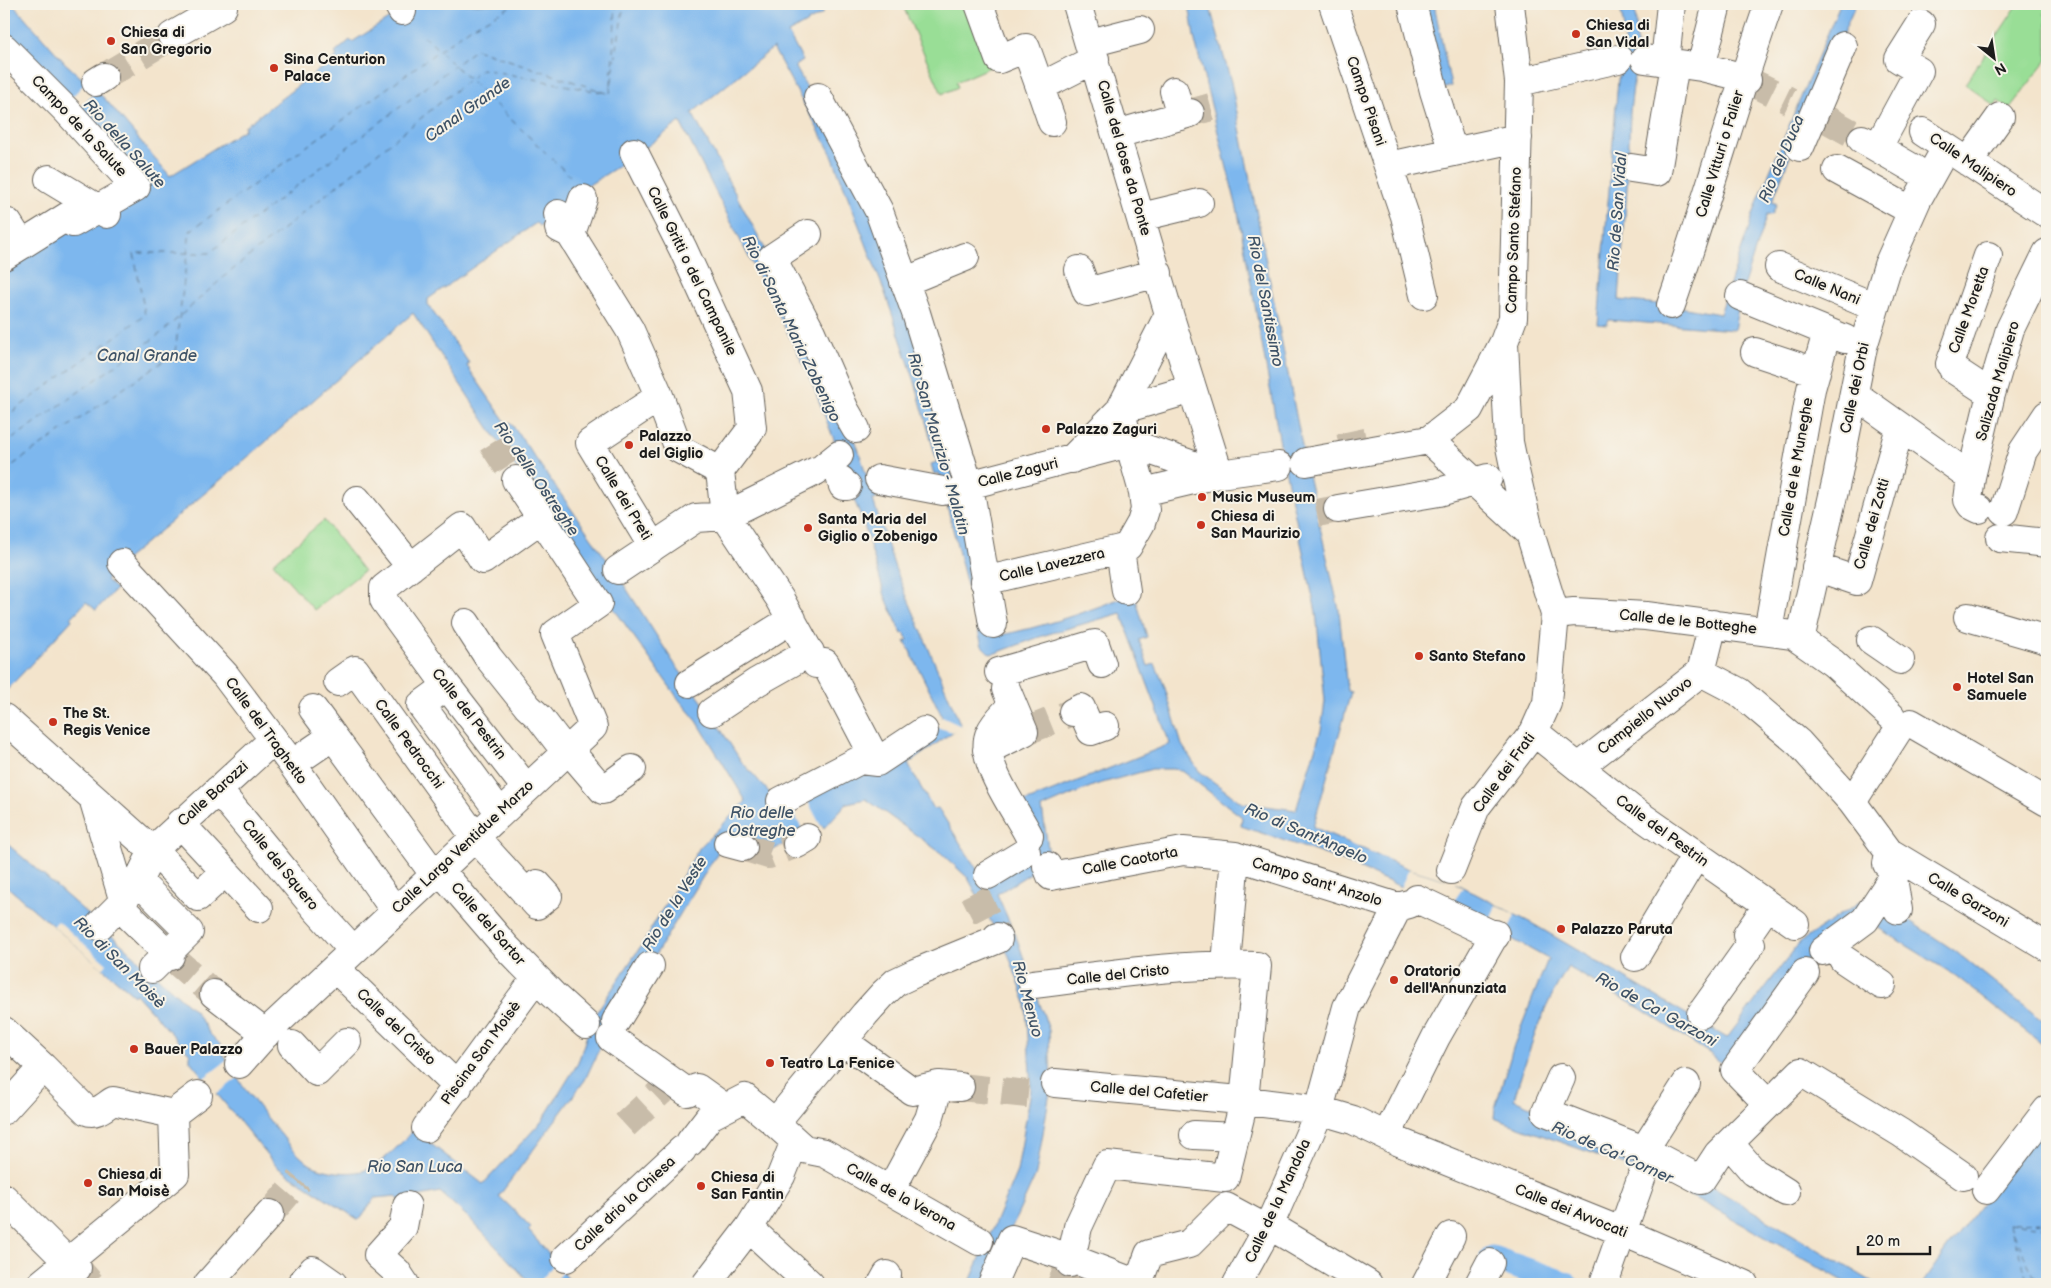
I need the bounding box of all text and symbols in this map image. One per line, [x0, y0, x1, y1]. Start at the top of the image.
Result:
place label: Chiesa di San Vidal [1586, 16, 1650, 52]
place label: Chiesa di San Gregorio [121, 23, 212, 59]
marker: Chiesa di San Vidal [1570, 28, 1582, 40]
north arrow [1968, 32, 2018, 82]
marker: Chiesa di San Gregorio [105, 35, 117, 47]
place label: Sina Centurion Palace [284, 50, 385, 86]
street label: Campo Pisani [1342, 54, 1390, 148]
text: N [1991, 59, 2009, 79]
marker: Sina Centurion Palace [268, 62, 280, 74]
street label: Campo de la Salute [27, 71, 131, 181]
water label: Canal Grande [421, 73, 515, 147]
street label: Calle del dose da Ponte [1093, 78, 1155, 238]
street label: Calle Vitturi o Falier [1692, 87, 1749, 220]
water label: Rio della Salute [79, 95, 169, 193]
water label: Rio del Duca [1755, 112, 1809, 206]
street label: Calle Malipiero [1926, 129, 2020, 201]
water label: Rio de San Vidal [1604, 151, 1632, 272]
street label: Campo Santo Stefano [1502, 166, 1526, 314]
street label: Calle Gritti o del Campanile [643, 183, 741, 359]
water label: Rio di Santa Maria Zobenigo [737, 233, 845, 425]
water label: Rio del Santissimo [1243, 234, 1287, 368]
street label: Calle Nani [1791, 264, 1863, 310]
street label: Calle Moretta [1944, 264, 1994, 356]
street label: Salizada Malipiero [1972, 319, 2024, 443]
street label: Calle dei Orbi [1836, 341, 1874, 435]
water label: Canal Grande [97, 347, 197, 366]
water label: Rio San Maurizio - Malatin [903, 351, 973, 537]
street label: Calle de le Muneghe [1774, 396, 1818, 538]
water label: Rio delle Ostreghe [489, 418, 583, 540]
place label: Palazzo Zaguri [1056, 420, 1157, 439]
marker: Palazzo Zaguri [1040, 423, 1052, 435]
place label: Palazzo del Giglio [639, 427, 704, 463]
marker: Palazzo del Giglio [623, 439, 635, 451]
street label: Calle dei Preti [590, 452, 656, 544]
street label: Calle Zaguri [976, 454, 1060, 492]
street label: Calle dei Zotti [1850, 476, 1894, 572]
place label: Music Museum [1212, 488, 1315, 507]
marker: Music Museum [1196, 491, 1208, 503]
place label: Chiesa di San Maurizio [1211, 507, 1301, 543]
place label: Santa Maria del Giglio o Zobenigo [818, 510, 938, 546]
marker: Chiesa di San Maurizio [1195, 519, 1207, 531]
marker: Santa Maria del Giglio o Zobenigo [802, 522, 814, 534]
street label: Calle Lavezzera [997, 544, 1107, 586]
street label: Calle de le Botteghe [1618, 605, 1758, 639]
place label: Santo Stefano [1429, 647, 1526, 666]
marker: Santo Stefano [1413, 650, 1425, 662]
street label: Calle del Pestrin [427, 665, 511, 763]
place label: Hotel San Samuele [1967, 669, 2034, 705]
street label: Campiello Nuovo [1594, 673, 1696, 759]
street label: Calle del Traghetto [221, 674, 311, 788]
marker: Hotel San Samuele [1951, 681, 1963, 693]
street label: Calle Pedrocchi [370, 695, 448, 793]
place label: The St. Regis Venice [63, 704, 151, 740]
marker: The St. Regis Venice [47, 716, 59, 728]
street label: Calle dei Frati [1469, 729, 1539, 817]
street label: Calle Barozzi [174, 757, 252, 831]
street label: Calle Larga Ventidue Marzo [388, 776, 538, 918]
street label: Calle del Pestrin [1612, 791, 1712, 871]
water label: Rio di Sant'Angelo [1242, 800, 1370, 868]
water label: Rio delle Ostreghe [728, 804, 796, 841]
street label: Calle del Squero [237, 816, 323, 914]
street label: Calle Caotorta [1081, 842, 1179, 880]
water label: Rio de la Veste [638, 853, 712, 955]
street label: Campo Sant' Anzolo [1249, 853, 1385, 911]
street label: Calle Garzoni [1924, 868, 2012, 932]
street label: Calle del Sartor [447, 878, 530, 970]
water label: Rio di San Moisè [69, 913, 169, 1013]
place label: Palazzo Paruta [1571, 920, 1673, 939]
marker: Palazzo Paruta [1555, 923, 1567, 935]
water label: Rio Menuo [1008, 958, 1046, 1040]
street label: Calle del Cristo [1066, 960, 1170, 990]
place label: Oratorio dell'Annunziata [1404, 962, 1507, 998]
water label: Rio de Ca' Garzoni [1592, 969, 1721, 1052]
marker: Oratorio dell'Annunziata [1388, 974, 1400, 986]
street label: Calle del Cristo [352, 984, 440, 1070]
street label: Piscina San Moisè [437, 997, 525, 1109]
place label: Bauer Palazzo [144, 1040, 243, 1059]
marker: Bauer Palazzo [128, 1043, 140, 1055]
place label: Teatro La Fenice [780, 1054, 895, 1073]
marker: Teatro La Fenice [764, 1057, 776, 1069]
street label: Calle del Cafetier [1089, 1077, 1209, 1107]
water label: Rio de Ca' Corner [1549, 1118, 1677, 1189]
street label: Calle de la Mandola [1241, 1136, 1315, 1266]
street label: Calle drio la Chiesa [570, 1152, 680, 1256]
water label: Rio San Luca [367, 1158, 463, 1177]
street label: Calle de la Verona [843, 1159, 959, 1235]
place label: Chiesa di San Moisè [98, 1165, 170, 1201]
place label: Chiesa di San Fantin [711, 1168, 784, 1204]
marker: Chiesa di San Moisè [82, 1177, 94, 1189]
marker: Chiesa di San Fantin [695, 1180, 707, 1192]
street label: Calle dei Avvocati [1512, 1180, 1630, 1242]
scale bar [1858, 1223, 1931, 1255]
text: 20 m [1866, 1232, 1900, 1251]

